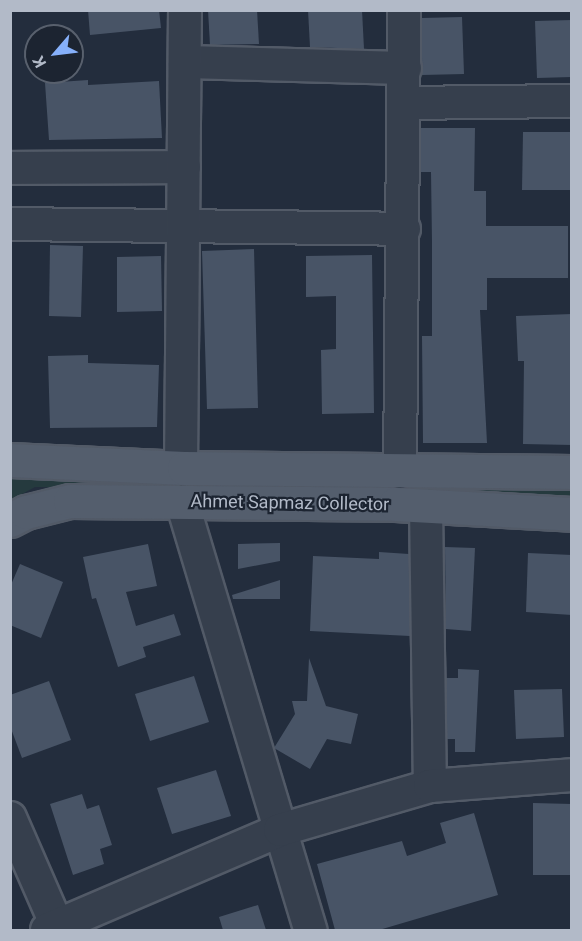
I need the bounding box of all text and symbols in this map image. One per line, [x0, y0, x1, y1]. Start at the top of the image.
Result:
north arrow [24, 24, 84, 84]
text: K [29, 53, 50, 71]
street label: Ahmet Sapmaz Collector [190, 490, 390, 516]

